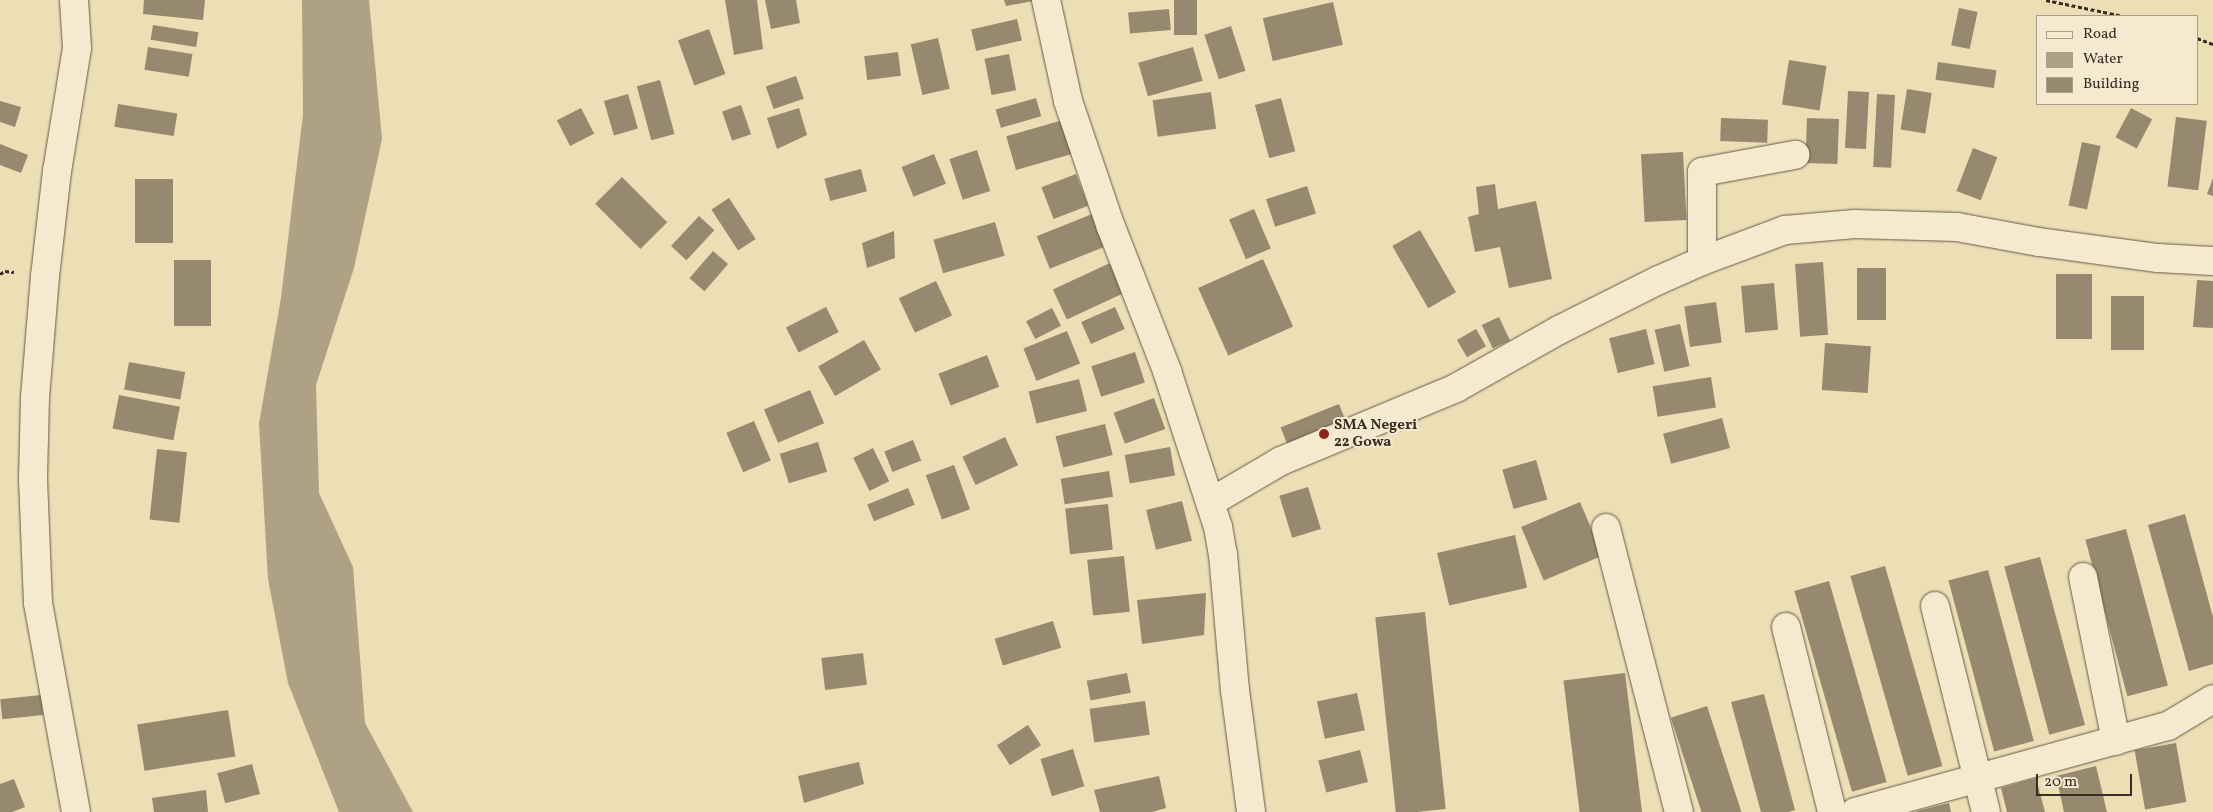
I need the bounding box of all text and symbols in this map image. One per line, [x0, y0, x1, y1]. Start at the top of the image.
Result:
legend [2036, 15, 2198, 105]
text: Road [2083, 24, 2117, 45]
text: Water [2083, 49, 2123, 70]
text: Building [2083, 74, 2139, 95]
place label: SMA Negeri 22 Gowa [1334, 416, 1417, 451]
marker: SMA Negeri 22 Gowa [1318, 428, 1330, 440]
scale bar [2038, 764, 2134, 796]
text: 20 m [2044, 772, 2077, 793]

